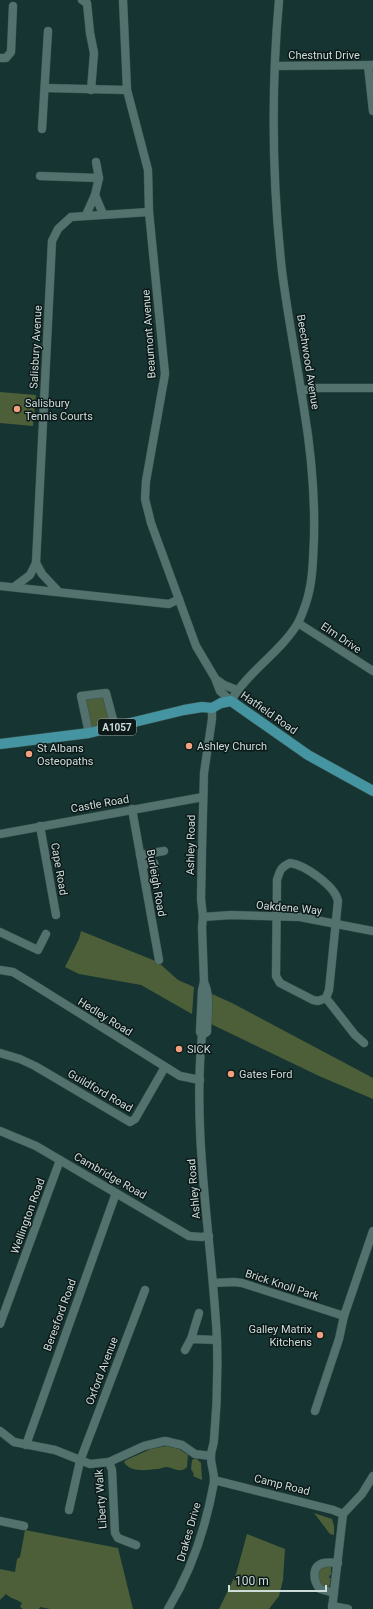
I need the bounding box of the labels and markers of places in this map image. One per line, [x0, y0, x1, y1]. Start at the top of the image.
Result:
place label: Salisbury Tennis Courts [25, 397, 93, 423]
marker: Salisbury Tennis Courts [12, 404, 22, 414]
place label: Ashley Church [197, 740, 267, 753]
marker: Ashley Church [184, 741, 194, 751]
place label: St Albans Osteopaths [37, 742, 94, 768]
marker: St Albans Osteopaths [24, 749, 34, 759]
place label: SICK [187, 1043, 211, 1056]
marker: SICK [174, 1044, 184, 1054]
place label: Gates Ford [239, 1068, 292, 1081]
marker: Gates Ford [226, 1069, 236, 1079]
place label: Galley Matrix Kitchens [248, 1323, 313, 1349]
marker: Galley Matrix Kitchens [315, 1330, 325, 1340]

